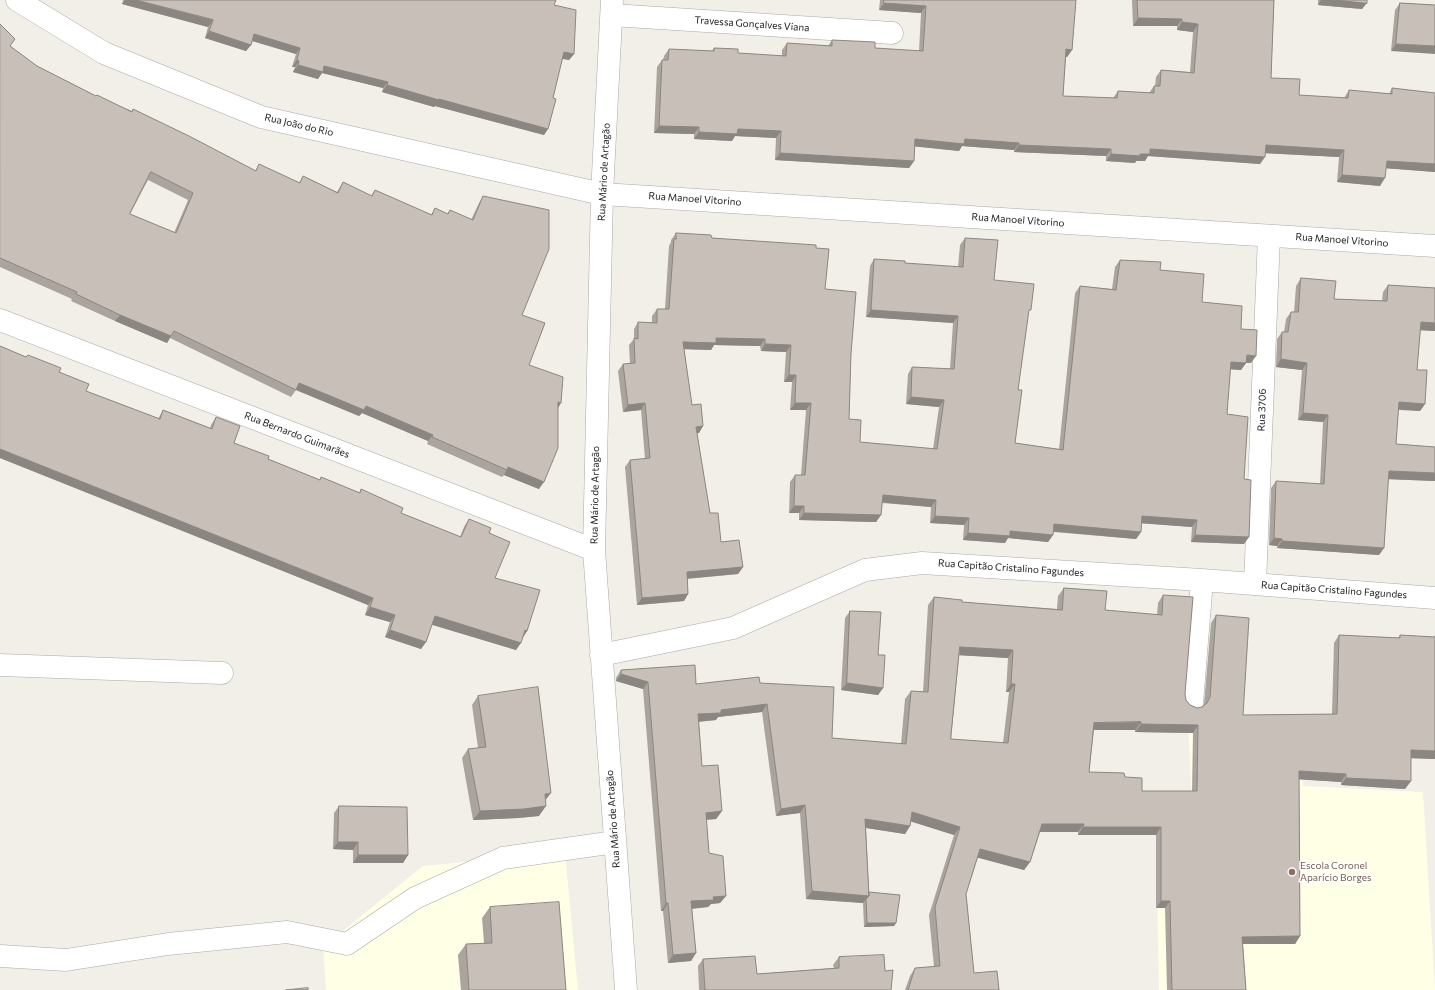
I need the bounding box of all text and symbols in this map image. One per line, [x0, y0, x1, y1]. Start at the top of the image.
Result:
street label: Travessa Gonçalves Viana [694, 14, 810, 34]
street label: Rua João do Rio [263, 111, 335, 139]
street label: Rua Mário de Artagão [595, 123, 613, 221]
street label: Rua Manoel Vitorino [648, 190, 742, 208]
street label: Rua Manoel Vitorino [971, 211, 1065, 229]
street label: Rua Manoel Vitorino [1295, 231, 1389, 249]
street label: Rua 3706 [1255, 388, 1269, 432]
street label: Rua Bernardo Guimarães [243, 409, 351, 461]
street label: Rua Mário de Artagão [588, 446, 602, 544]
street label: Rua Capitão Cristalino Fagundes [938, 557, 1084, 579]
street label: Rua Capitão Cristalino Fagundes [1261, 579, 1407, 601]
street label: Rua Mário de Artagão [604, 770, 622, 868]
place label: Escola Coronel Aparício Borges [1300, 860, 1372, 884]
marker: Escola Coronel Aparício Borges [1287, 867, 1297, 877]

